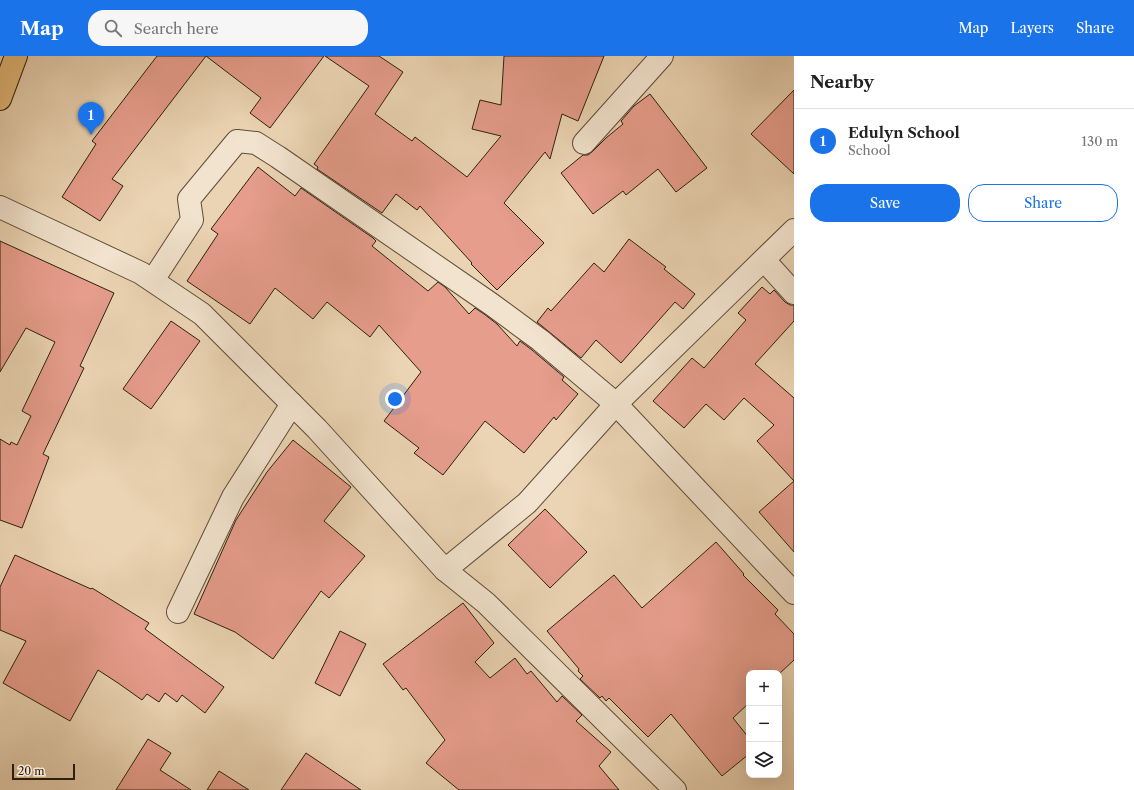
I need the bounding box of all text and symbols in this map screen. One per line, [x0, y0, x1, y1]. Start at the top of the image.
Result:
search box [88, 10, 368, 46]
text: Map [20, 17, 64, 40]
icon: search [102, 17, 124, 39]
text: Search here [134, 19, 219, 38]
text: Map [958, 19, 988, 37]
text: Layers [1010, 19, 1054, 37]
text: Share [1076, 19, 1114, 37]
text: Nearby [810, 72, 874, 92]
pin: 1 [78, 102, 104, 135]
text: Edulyn School [848, 123, 960, 142]
text: 1 [820, 133, 826, 149]
text: 130 m [1082, 133, 1118, 149]
text: School [848, 142, 891, 158]
button: Save [810, 184, 960, 222]
button: Share [968, 184, 1118, 222]
your location [385, 389, 405, 409]
map controls [746, 670, 782, 778]
button: + [746, 670, 782, 706]
button: − [746, 706, 782, 742]
button: layers [746, 742, 782, 778]
scale bar [12, 762, 75, 781]
text: 20 m [18, 764, 44, 778]

